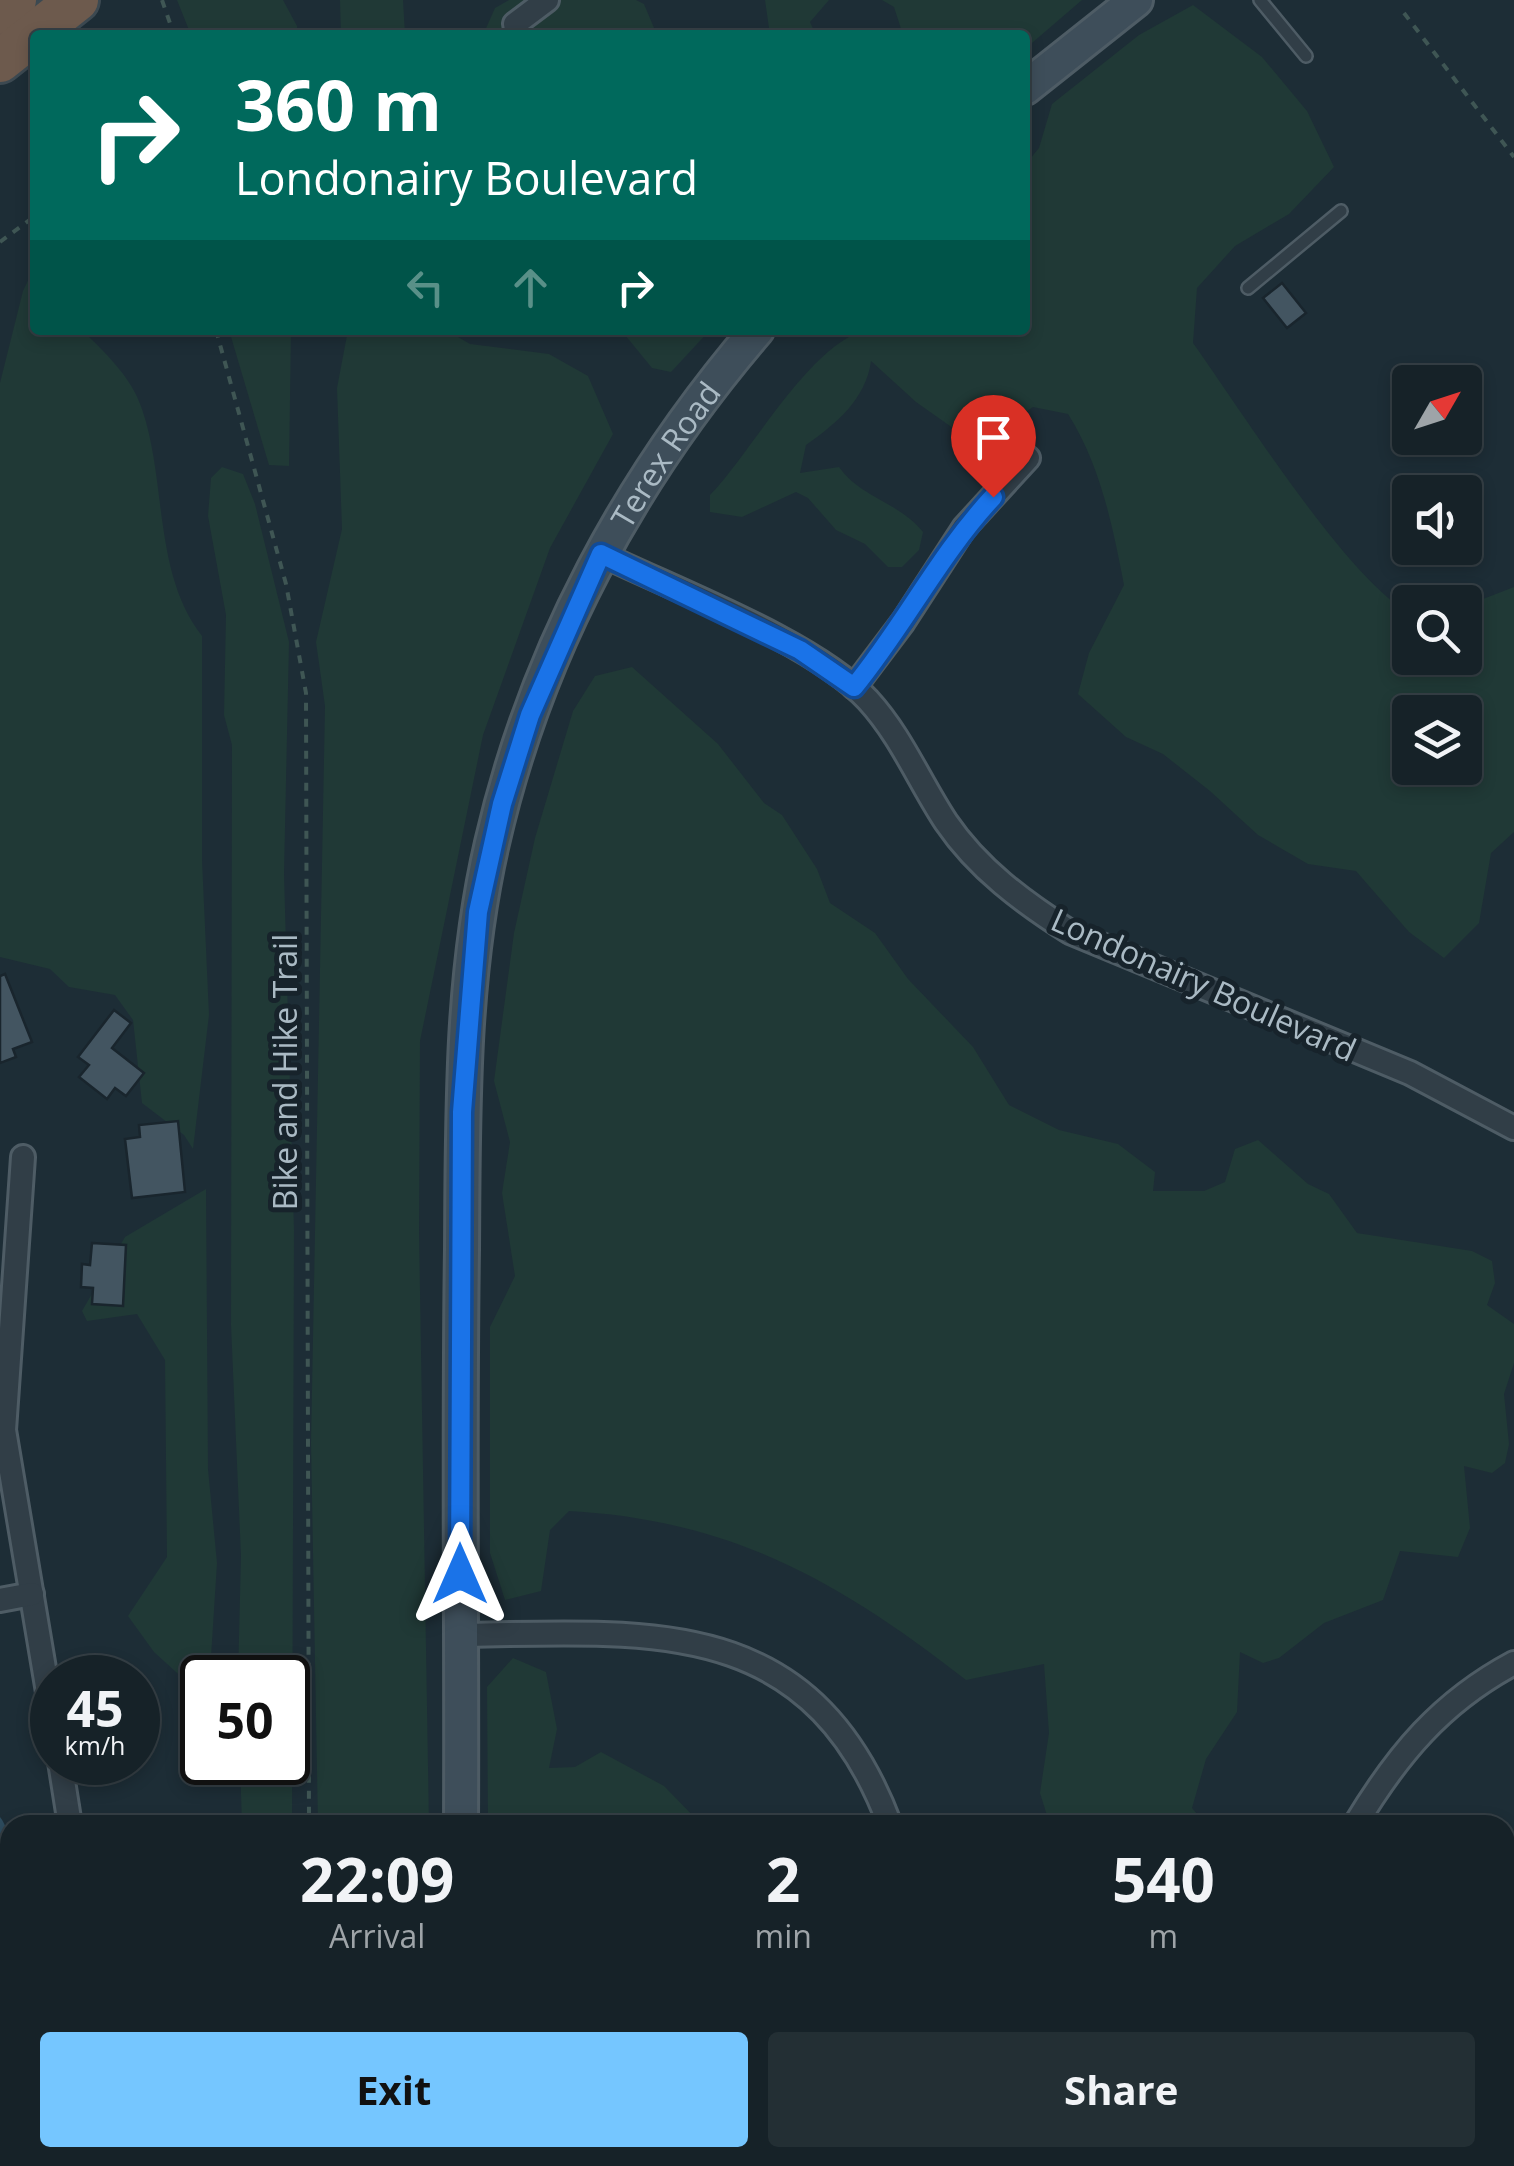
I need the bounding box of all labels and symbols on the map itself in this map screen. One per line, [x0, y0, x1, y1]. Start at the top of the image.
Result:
north arrow [1392, 365, 1482, 455]
street label: Terex Road [600, 372, 729, 535]
pin [951, 395, 1036, 498]
street label: Londonairy Boulevard [1045, 897, 1363, 1071]
street label: Bike and Hike Trail [263, 934, 306, 1210]
position arrow [408, 1522, 512, 1626]
speed limit sign: 50 [180, 1655, 310, 1785]

